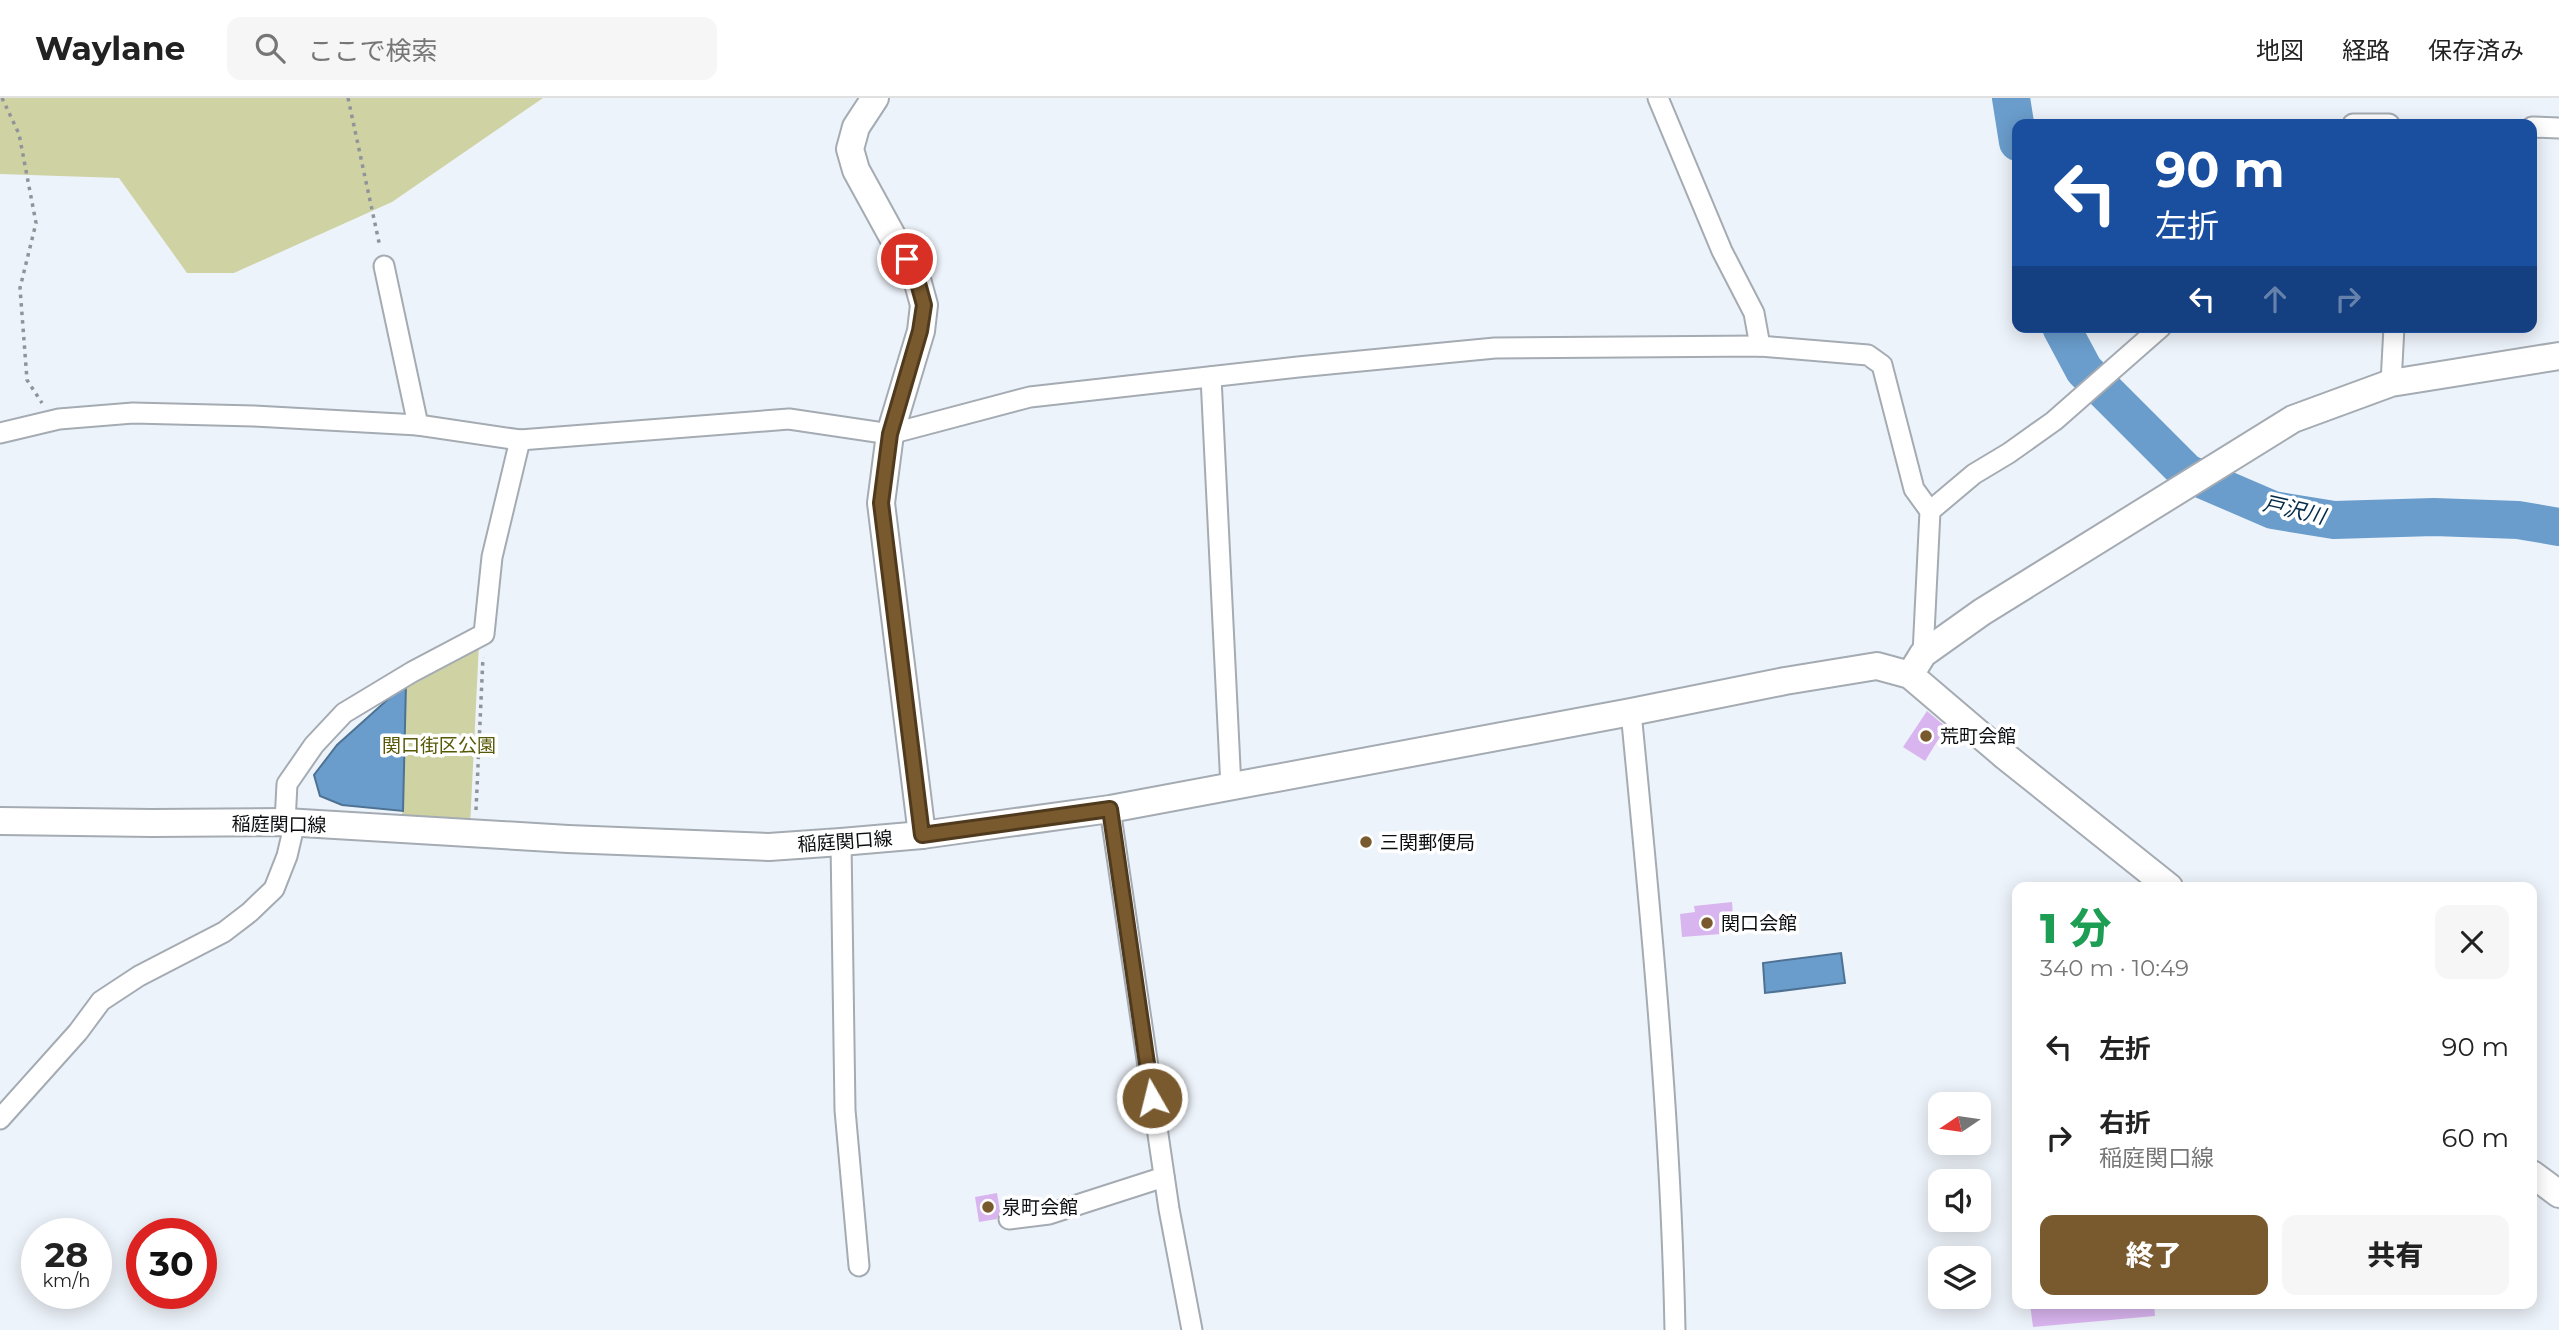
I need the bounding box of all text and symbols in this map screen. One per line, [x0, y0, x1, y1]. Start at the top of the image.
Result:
search box [227, 17, 717, 80]
text: Waylane [35, 28, 185, 68]
icon: search [251, 29, 289, 67]
text: ここで検索 [307, 35, 437, 67]
text: 地図 [2256, 36, 2304, 65]
text: 経路 [2342, 36, 2390, 65]
text: 保存済み [2428, 36, 2524, 65]
text: 90 m [2155, 140, 2285, 199]
icon: left [2040, 147, 2131, 238]
text: 左折 [2155, 206, 2219, 245]
pin [877, 229, 937, 289]
icon: arrive [888, 240, 926, 278]
icon: left [2183, 280, 2221, 318]
icon: ahead [2256, 280, 2294, 318]
icon: right [2329, 280, 2367, 318]
water label: 戸沢川 [2261, 490, 2330, 529]
place label: 荒町会館 [1940, 725, 2016, 748]
marker: 荒町会館 [1918, 728, 1934, 744]
park label: 関口街区公園 [382, 734, 496, 757]
street label: 稲庭関口線 [231, 812, 327, 837]
street label: 稲庭関口線 [797, 827, 893, 856]
place label: 三関郵便局 [1380, 831, 1475, 854]
marker: 三関郵便局 [1358, 834, 1374, 850]
text: 1 分 [2040, 902, 2111, 954]
button: close [2435, 905, 2509, 979]
place label: 関口会館 [1721, 912, 1797, 935]
marker: 関口会館 [1699, 915, 1715, 931]
text: 340 m · 10:49 [2040, 954, 2189, 982]
icon: left [2040, 1028, 2078, 1066]
text: 90 m [2442, 1031, 2509, 1063]
text: 左折 [2099, 1033, 2151, 1065]
position arrow [1115, 1061, 1189, 1135]
north arrow [1928, 1092, 1992, 1155]
map controls [1928, 1092, 1991, 1309]
text: 右折 [2099, 1107, 2151, 1139]
icon: right [2040, 1119, 2078, 1157]
text: 60 m [2442, 1122, 2509, 1154]
text: 稲庭関口線 [2099, 1144, 2214, 1172]
button: sound [1928, 1169, 1991, 1232]
place label: 泉町会館 [1002, 1196, 1078, 1219]
marker: 泉町会館 [980, 1199, 996, 1215]
button: 終了 [2040, 1215, 2268, 1295]
button: 共有 [2282, 1215, 2509, 1295]
speed limit sign: 30 [126, 1218, 217, 1309]
text: 28 [45, 1233, 88, 1276]
button: layers [1928, 1246, 1991, 1309]
text: km/h [42, 1270, 91, 1292]

